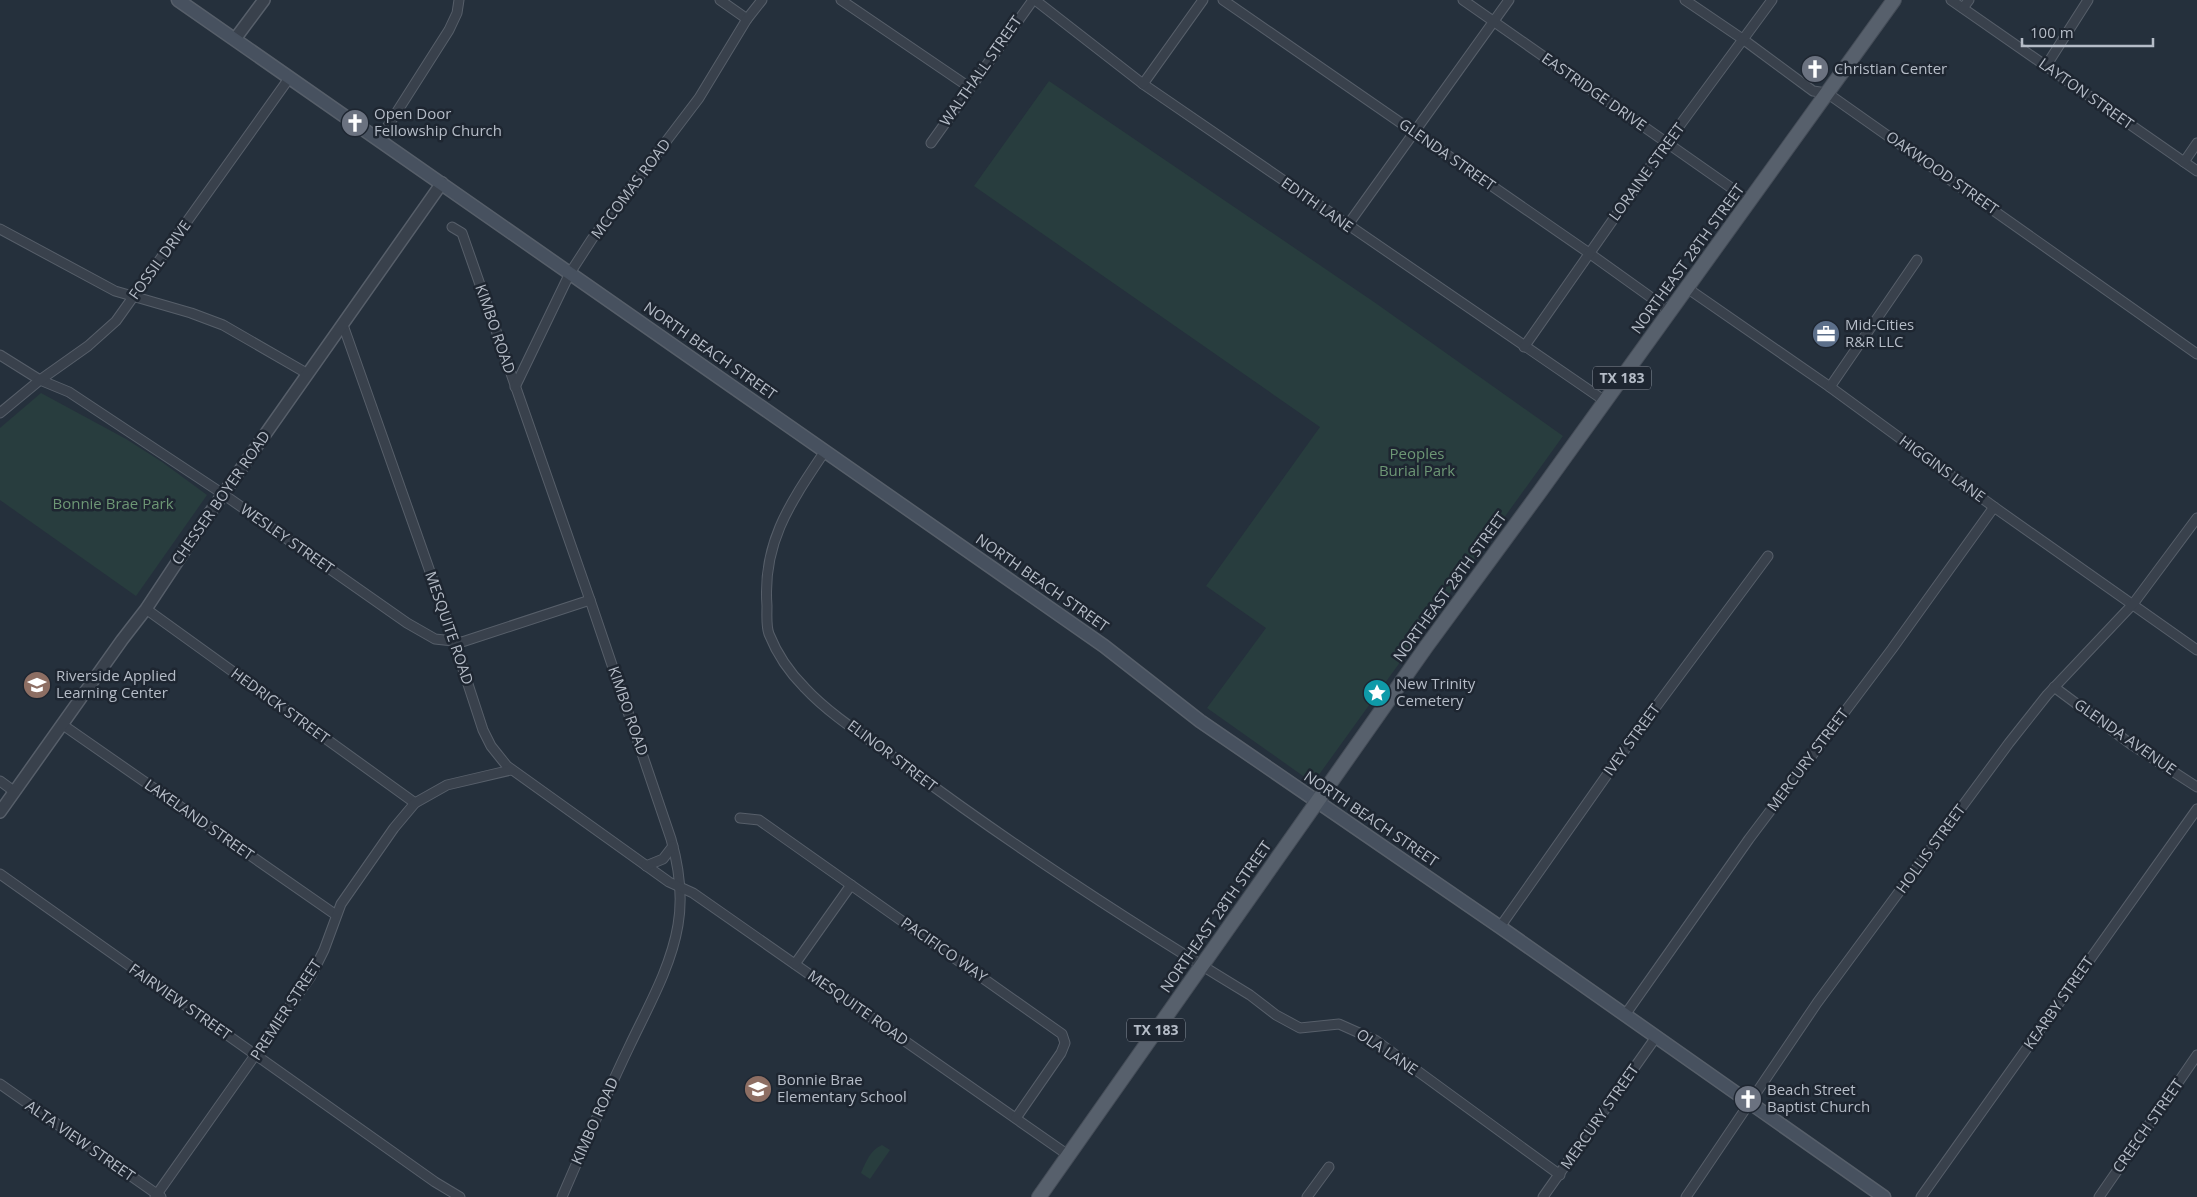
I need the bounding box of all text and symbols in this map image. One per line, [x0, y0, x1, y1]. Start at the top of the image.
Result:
street label: WALTHALL STREET [935, 11, 1026, 129]
scale bar [2022, 15, 2153, 47]
text: 100 m [2030, 22, 2074, 42]
street label: EASTRIDGE DRIVE [1538, 48, 1651, 135]
street label: LAYTON STREET [2035, 53, 2139, 134]
church icon: Christian Center [1800, 54, 1830, 84]
place label: Christian Center [1834, 58, 1947, 78]
place label: Open Door Fellowship Church [374, 103, 502, 140]
church icon: Open Door Fellowship Church [340, 108, 370, 138]
street label: GLENDA STREET [1395, 113, 1500, 195]
street label: LORAINE STREET [1604, 118, 1689, 224]
street label: OAKWOOD STREET [1882, 126, 2003, 219]
street label: MCCOMAS ROAD [586, 134, 674, 243]
street label: EDITH LANE [1278, 172, 1358, 236]
street label: NORTHEAST 28TH STREET [1626, 179, 1749, 337]
street label: FOSSIL DRIVE [124, 216, 195, 303]
street label: KIMBO ROAD [471, 281, 521, 376]
street label: NORTH BEACH STREET [640, 297, 782, 404]
place label: Mid-Cities R&R LLC [1845, 314, 1914, 351]
office icon: Mid-Cities R&R LLC [1811, 319, 1841, 349]
road number: TX 183 [1593, 366, 1651, 389]
street label: CHESSER BOYER ROAD [166, 426, 274, 568]
street label: HIGGINS LANE [1896, 430, 1990, 506]
park label: Peoples Burial Park [1379, 443, 1455, 480]
park label: Bonnie Brae Park [52, 493, 174, 513]
street label: WESLEY STREET [237, 499, 339, 578]
street label: NORTHEAST 28TH STREET [1388, 507, 1511, 665]
street label: NORTH BEACH STREET [972, 529, 1114, 636]
street label: MESQUITE ROAD [421, 568, 479, 687]
street label: HEDRICK STREET [227, 663, 334, 748]
street label: KIMBO ROAD [604, 663, 654, 758]
place label: Riverside Applied Learning Center [56, 665, 177, 702]
school or university icon: Riverside Applied Learning Center [22, 670, 52, 700]
place label: New Trinity Cemetery [1396, 673, 1476, 710]
place icon: New Trinity Cemetery [1362, 678, 1392, 708]
street label: GLENDA AVENUE [2071, 694, 2180, 779]
street label: IVEY STREET [1598, 699, 1665, 779]
street label: MERCURY STREET [1762, 703, 1853, 815]
street label: ELINOR STREET [844, 715, 942, 796]
street label: NORTH BEACH STREET [1300, 766, 1443, 871]
street label: LAKELAND STREET [141, 774, 259, 865]
street label: HOLLIS STREET [1891, 799, 1970, 897]
street label: NORTHEAST 28TH STREET [1155, 836, 1276, 996]
street label: PACIFICO WAY [898, 912, 992, 987]
street label: KEARBY STREET [2019, 951, 2098, 1053]
street label: PREMIER STREET [245, 955, 326, 1064]
street label: FAIRVIEW STREET [125, 958, 236, 1044]
street label: MESQUITE ROAD [804, 965, 913, 1049]
road number: TX 183 [1127, 1018, 1185, 1042]
street label: OLA LANE [1353, 1023, 1422, 1079]
street label: MERCURY STREET [1556, 1059, 1643, 1173]
place label: Bonnie Brae Elementary School [777, 1069, 907, 1106]
street label: KIMBO ROAD [566, 1074, 622, 1167]
school or university icon: Bonnie Brae Elementary School [743, 1074, 773, 1104]
street label: CREECH STREET [2107, 1074, 2187, 1176]
place label: Beach Street Baptist Church [1767, 1079, 1870, 1116]
church icon: Beach Street Baptist Church [1733, 1084, 1763, 1114]
street label: ALTA VIEW STREET [22, 1095, 140, 1186]

